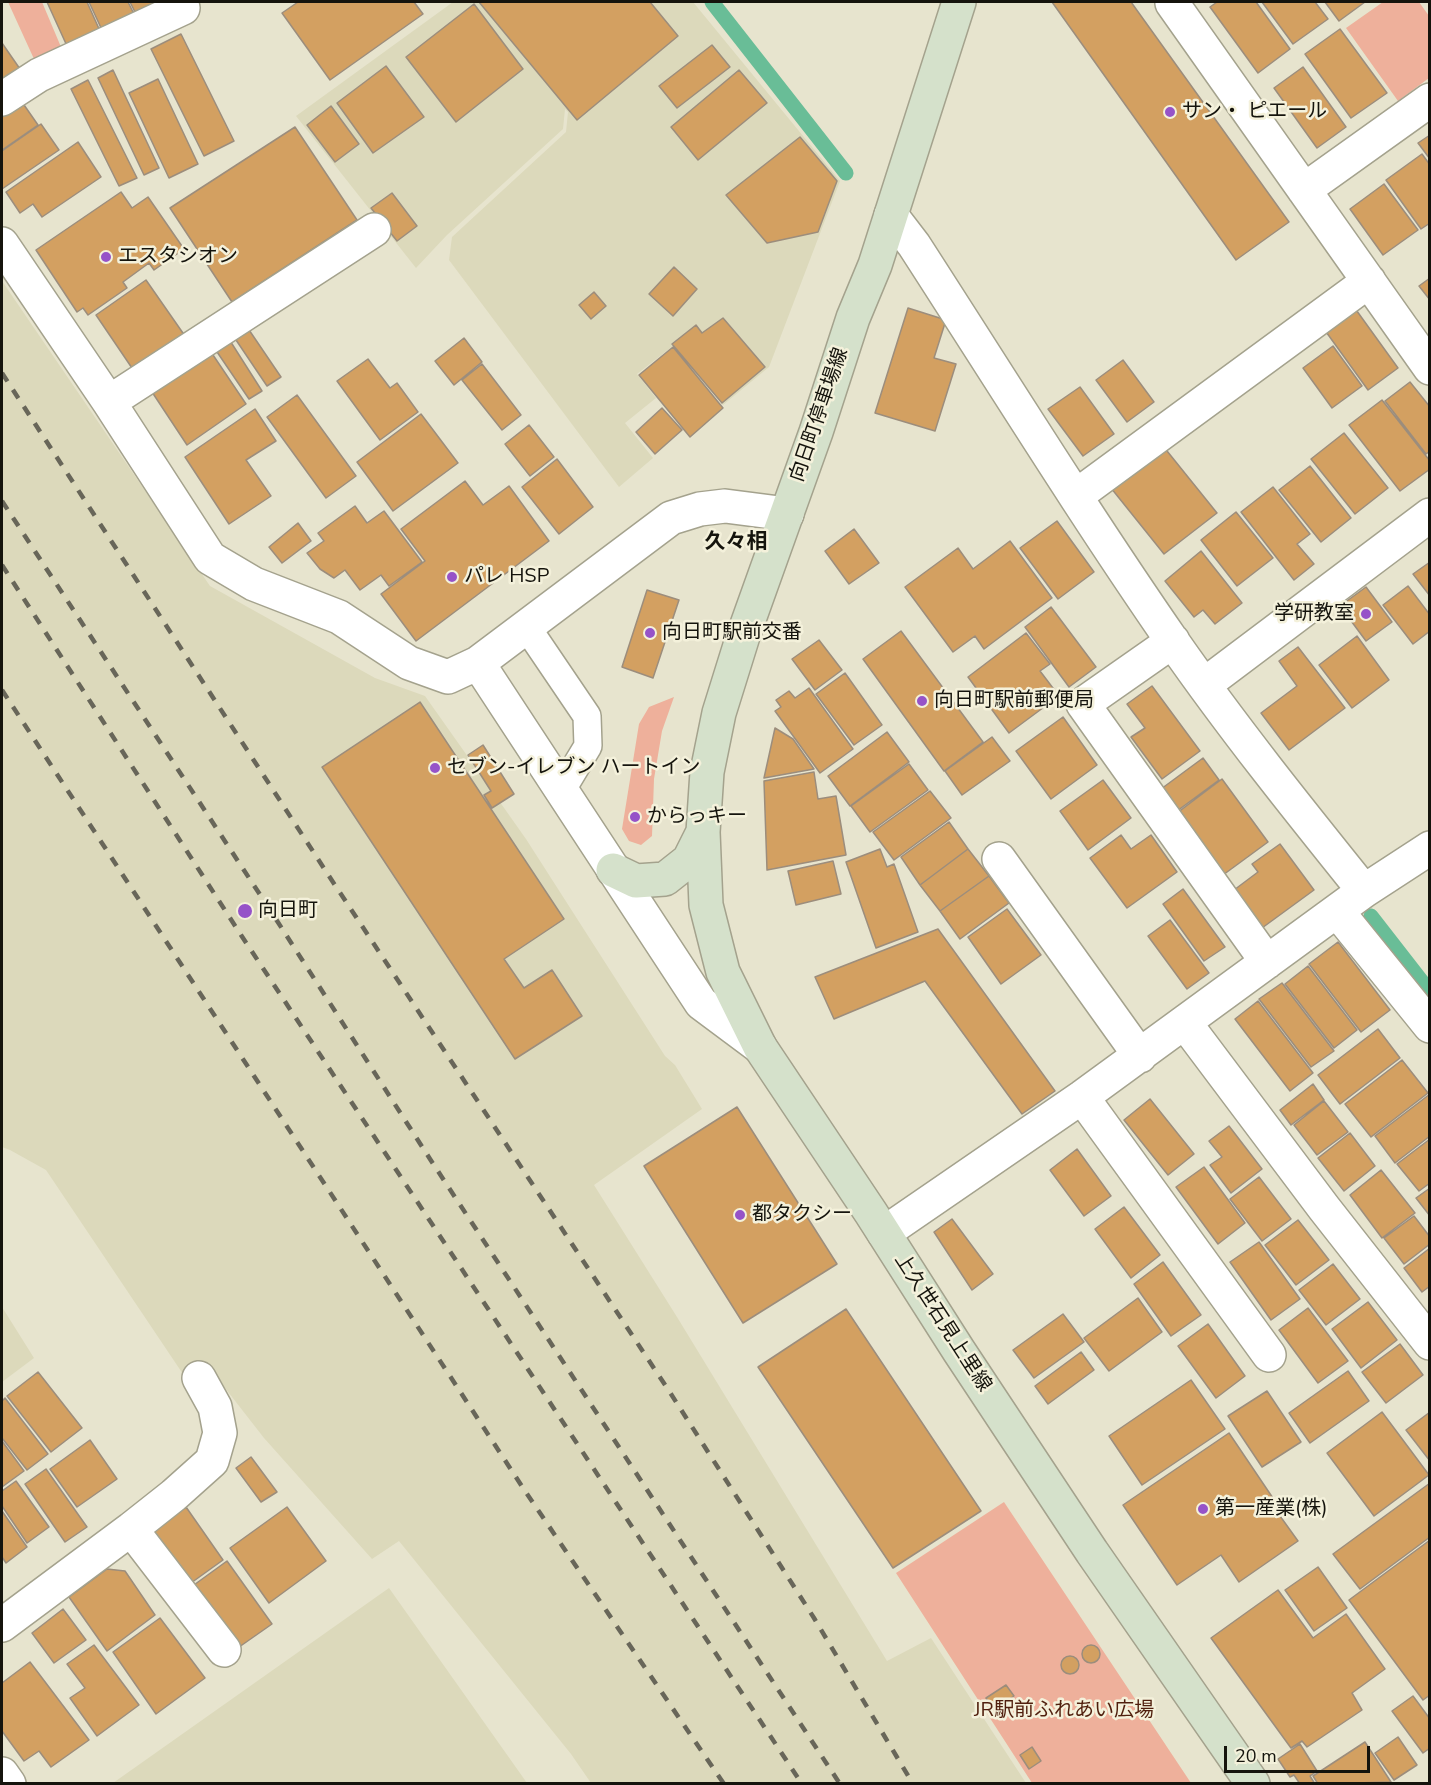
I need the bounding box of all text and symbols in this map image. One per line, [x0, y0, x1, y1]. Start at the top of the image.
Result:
place label: サン・ ピエール [1182, 100, 1327, 124]
marker: サン・ ピエール [1163, 105, 1177, 119]
place label: エスタシオン [118, 245, 238, 269]
marker: エスタシオン [99, 250, 113, 264]
street label: 向日町停車場線 [786, 345, 854, 485]
district label: 久々相 [705, 530, 767, 556]
place label: パレ HSP [464, 565, 549, 589]
marker: パレ HSP [445, 570, 459, 584]
place label: 学研教室 [1274, 602, 1354, 626]
marker: 学研教室 [1359, 607, 1373, 621]
place label: 向日町駅前交番 [662, 621, 802, 645]
marker: 向日町駅前交番 [643, 626, 657, 640]
place label: 向日町駅前郵便局 [934, 689, 1094, 713]
marker: 向日町駅前郵便局 [915, 694, 929, 708]
place label: セブン-イレブン ハートイン [447, 756, 701, 780]
marker: セブン-イレブン ハートイン [428, 761, 442, 775]
place label: からっキー [647, 805, 747, 829]
marker: からっキー [628, 810, 642, 824]
place label: 向日町 [258, 899, 318, 923]
marker: 向日町 [236, 902, 254, 920]
place label: 都タクシー [752, 1203, 852, 1227]
marker: 都タクシー [733, 1208, 747, 1222]
street label: 上久世石見上里線 [888, 1249, 996, 1397]
place label: 第一産業(株) [1215, 1497, 1328, 1521]
marker: 第一産業(株) [1196, 1502, 1210, 1516]
park label: JR駅前ふれあい広場 [974, 1699, 1154, 1723]
scale bar [1227, 1734, 1372, 1772]
text: 20 m [1235, 1744, 1277, 1768]

